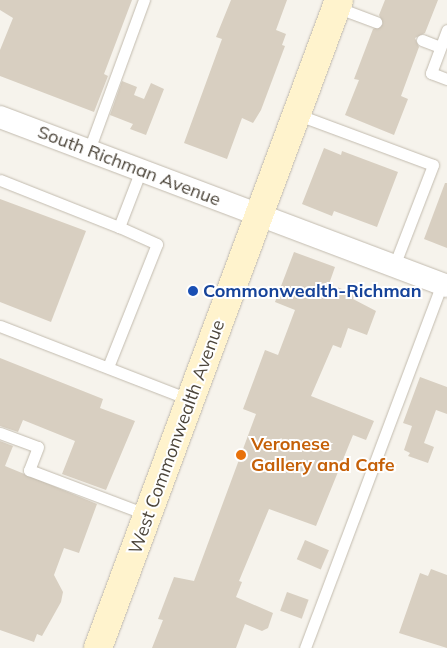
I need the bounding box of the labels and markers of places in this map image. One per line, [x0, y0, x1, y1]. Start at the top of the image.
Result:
place label: Commonwealth-Richman [203, 280, 422, 302]
marker: Commonwealth-Richman [187, 285, 199, 297]
place label: Veronese Gallery and Cafe [251, 434, 395, 476]
marker: Veronese Gallery and Cafe [235, 449, 247, 461]

